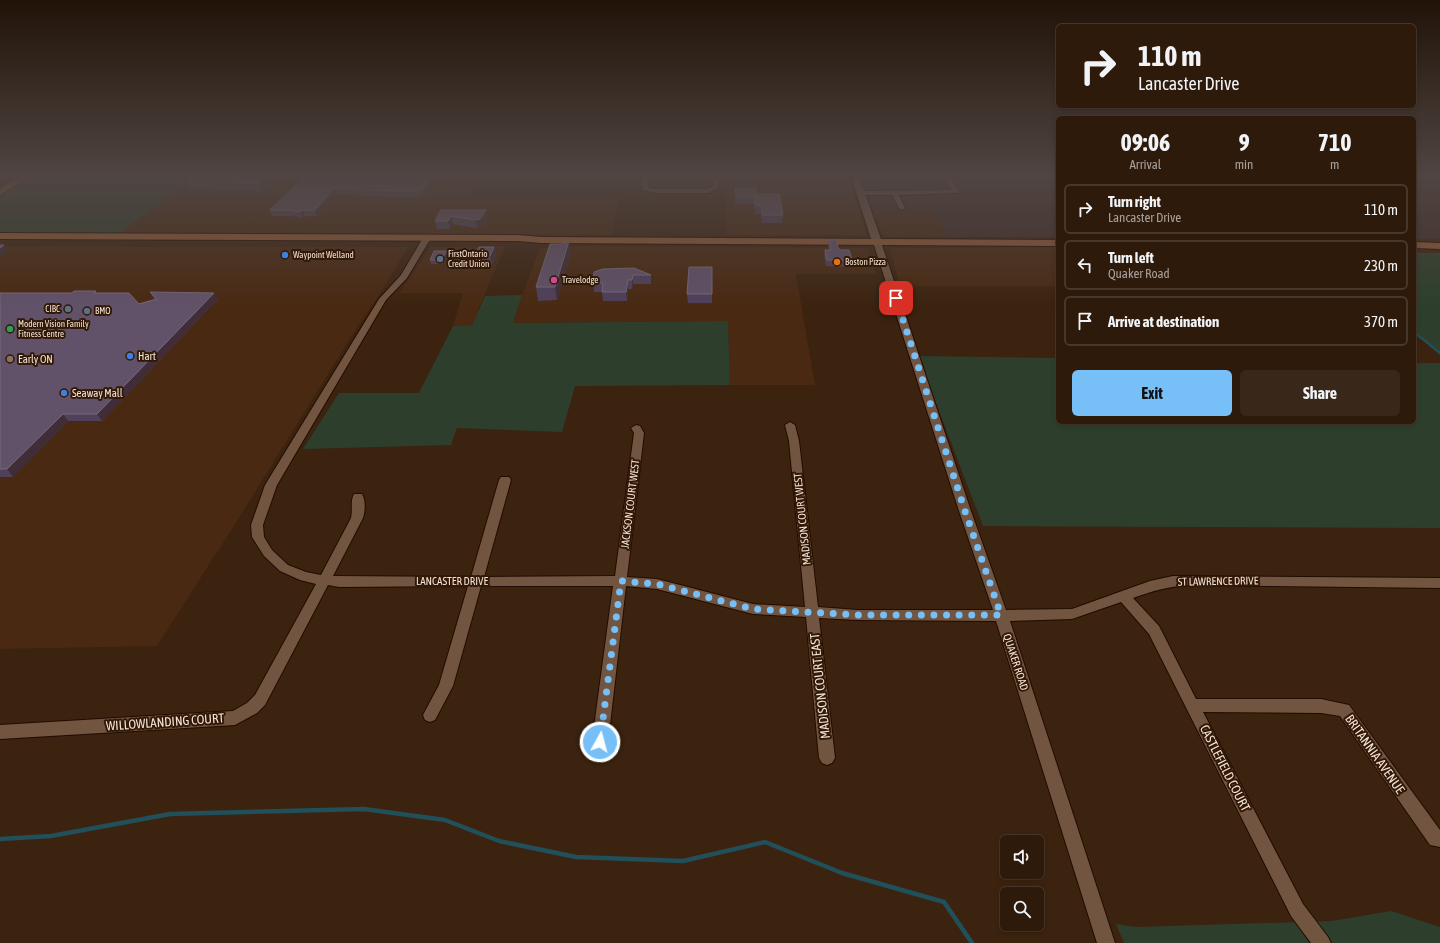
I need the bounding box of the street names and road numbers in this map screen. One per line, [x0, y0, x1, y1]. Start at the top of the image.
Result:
street label: JACKSON COURT WEST [619, 458, 641, 549]
street label: MADISON COURT WEST [791, 472, 813, 566]
street label: ST LAWRENCE DRIVE [1178, 574, 1259, 588]
street label: LANCASTER DRIVE [416, 575, 488, 587]
street label: MADISON COURT EAST [807, 632, 833, 740]
street label: QUAKER ROAD [1001, 632, 1031, 692]
street label: WILLOWLANDING COURT [105, 710, 225, 734]
street label: BRITANNIA AVENUE [1342, 712, 1408, 797]
street label: CASTLEFIELD COURT [1197, 722, 1253, 814]

